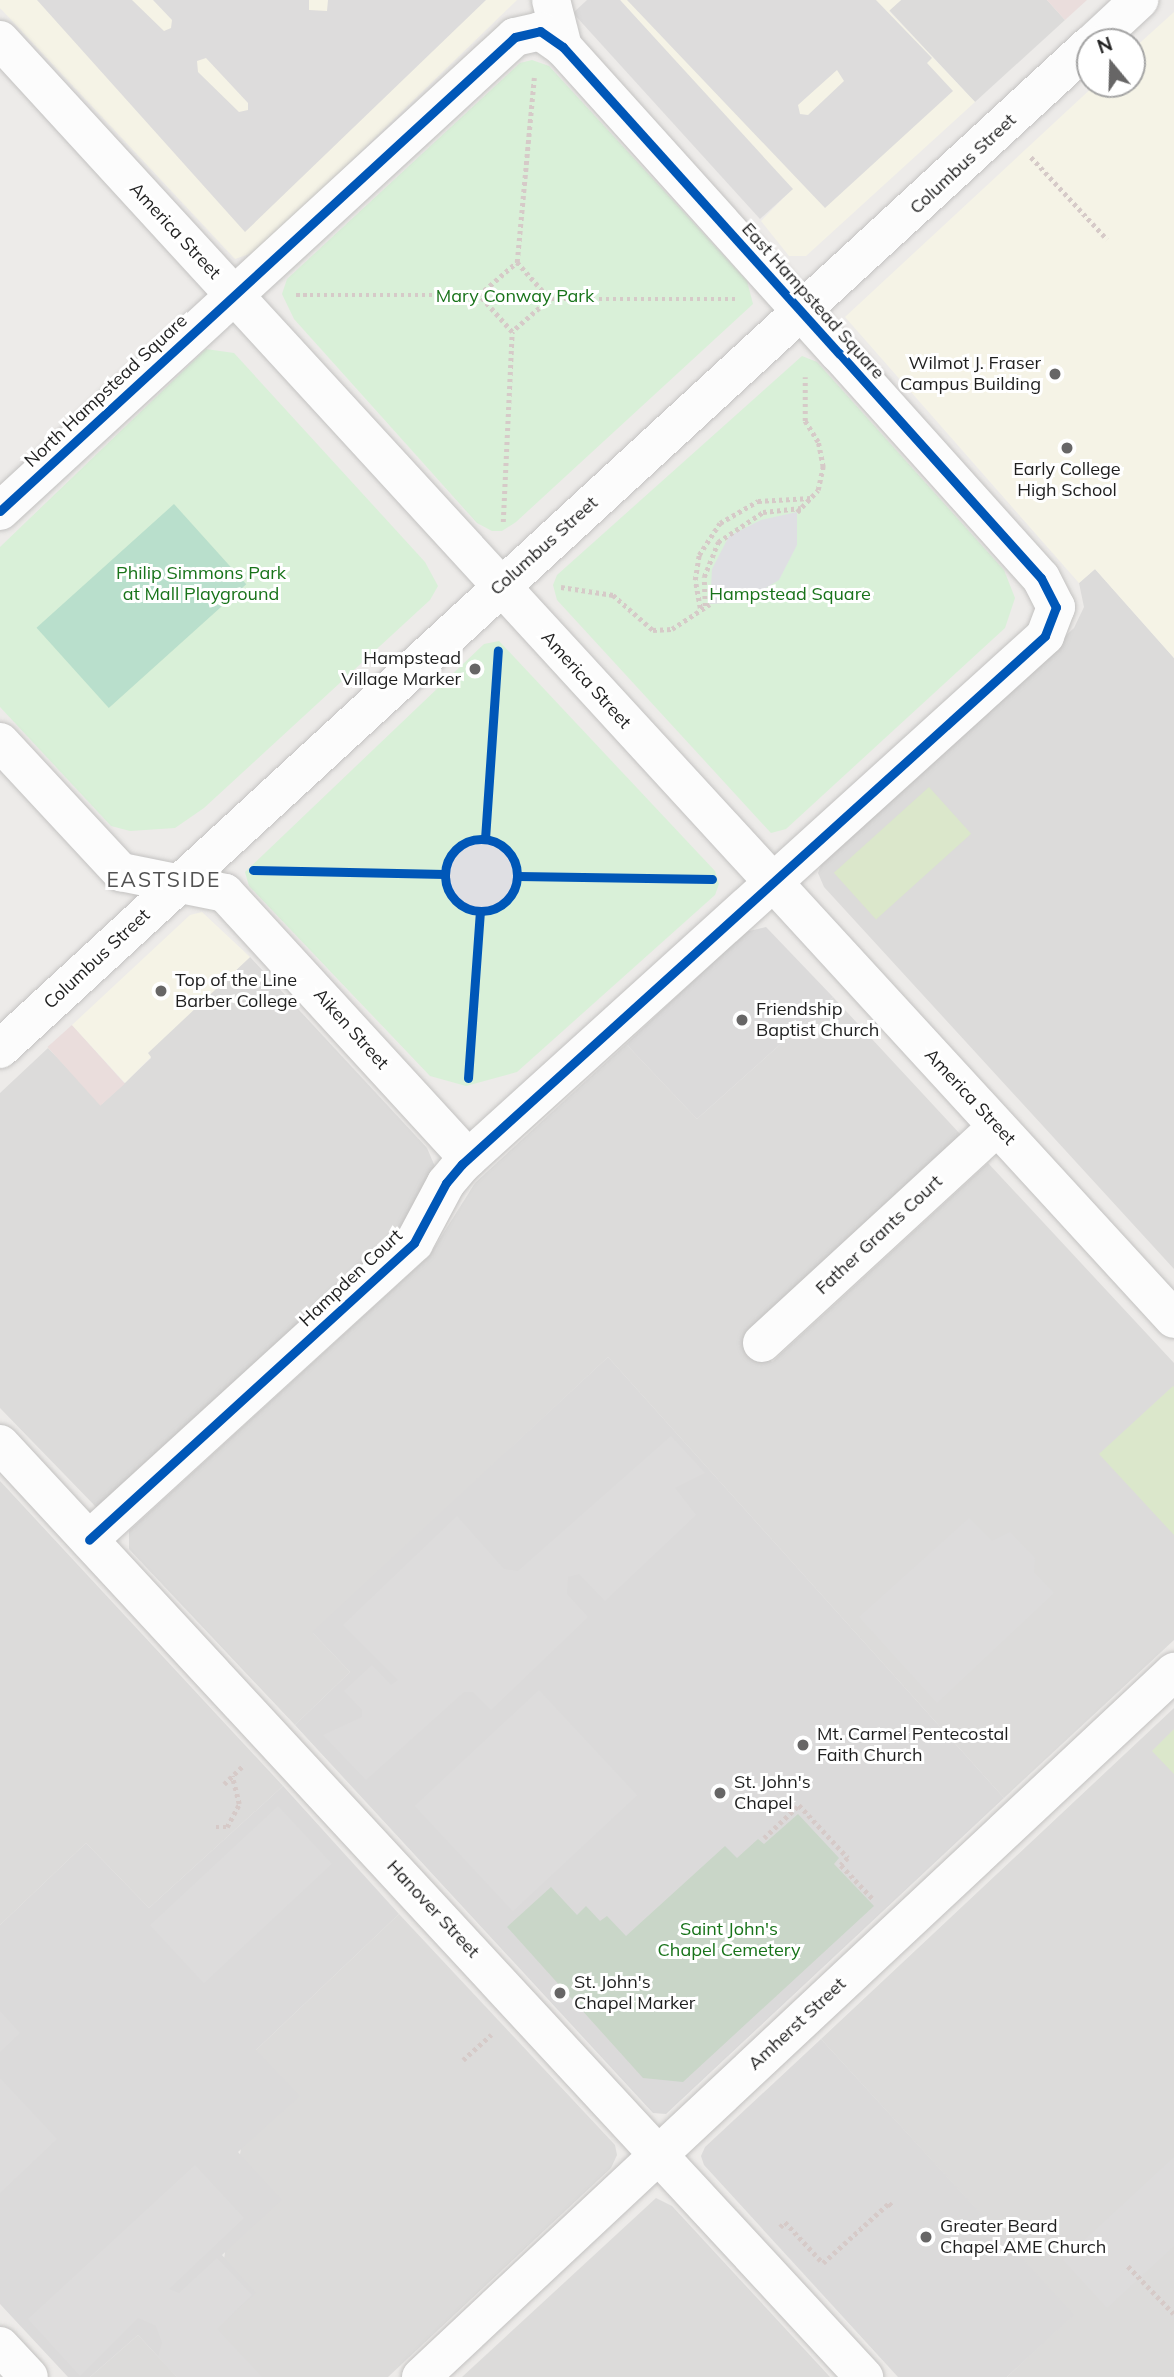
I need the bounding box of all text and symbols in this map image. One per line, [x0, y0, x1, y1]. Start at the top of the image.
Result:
north arrow [1076, 28, 1146, 98]
text: N [1094, 31, 1116, 59]
street label: Columbus Street [906, 109, 1020, 219]
street label: America Street [125, 178, 225, 284]
street label: East Hampstead Square [737, 218, 889, 384]
park label: Mary Conway Park [436, 285, 594, 307]
street label: North Hampstead Square [20, 310, 192, 472]
place label: Wilmot J. Fraser Campus Building [900, 353, 1041, 396]
marker: Wilmot J. Fraser Campus Building [1047, 366, 1063, 382]
marker: Early College High School [1059, 440, 1075, 456]
place label: Early College High School [1013, 459, 1121, 502]
street label: Columbus Street [486, 492, 602, 600]
park label: Philip Simmons Park at Mall Playground [116, 563, 286, 606]
park label: Hampstead Square [709, 583, 871, 605]
street label: America Street [537, 627, 635, 733]
place label: Hampstead Village Marker [341, 648, 461, 690]
marker: Hampstead Village Marker [467, 661, 483, 677]
district label: EASTSIDE [108, 866, 220, 892]
street label: Columbus Street [40, 904, 154, 1014]
place label: Top of the Line Barber College [175, 970, 297, 1012]
marker: Top of the Line Barber College [153, 983, 169, 999]
street label: Aiken Street [309, 984, 393, 1074]
place label: Friendship Baptist Church [756, 999, 879, 1042]
marker: Friendship Baptist Church [734, 1012, 750, 1028]
street label: America Street [920, 1044, 1020, 1150]
street label: Father Grants Court [811, 1171, 947, 1299]
street label: Hampden Court [295, 1225, 407, 1331]
place label: Mt. Carmel Pentecostal Faith Church [817, 1724, 1009, 1766]
marker: Mt. Carmel Pentecostal Faith Church [795, 1737, 811, 1753]
place label: St. John's Chapel [734, 1772, 811, 1814]
marker: St. John's Chapel [712, 1785, 728, 1801]
street label: Hanover Street [382, 1856, 484, 1962]
park label: Saint John's Chapel Cemetery [658, 1919, 800, 1962]
place label: St. John's Chapel Marker [574, 1972, 695, 2014]
street label: Amherst Street [744, 1973, 850, 2075]
marker: St. John's Chapel Marker [552, 1985, 568, 2001]
place label: Greater Beard Chapel AME Church [940, 2216, 1106, 2258]
marker: Greater Beard Chapel AME Church [918, 2229, 934, 2245]

